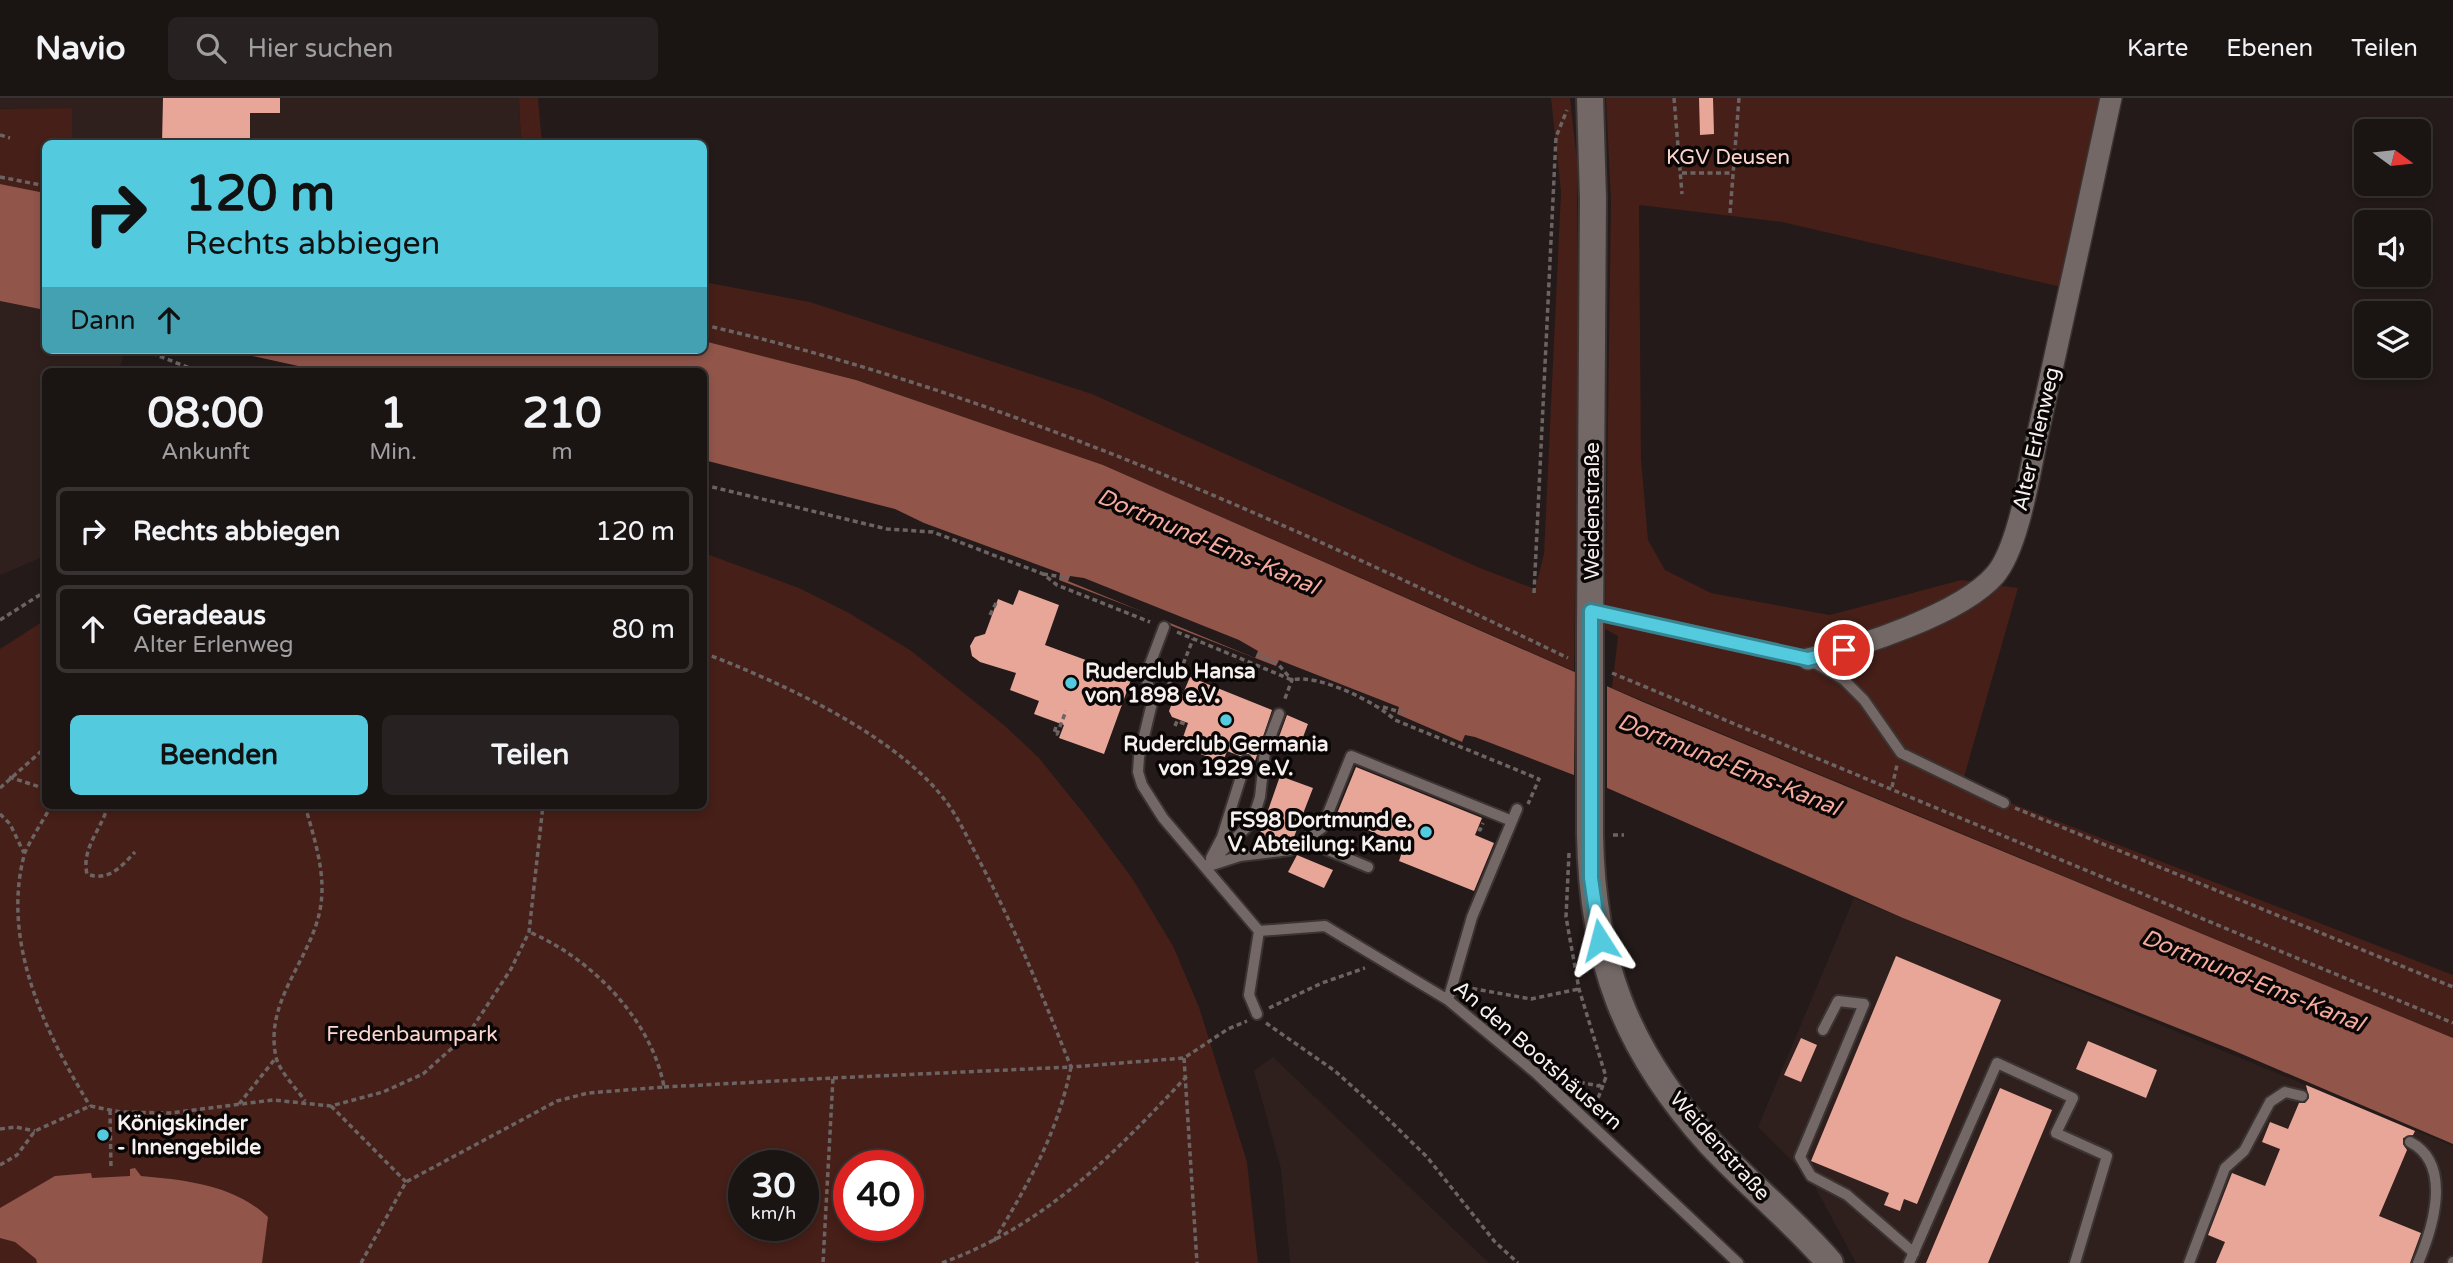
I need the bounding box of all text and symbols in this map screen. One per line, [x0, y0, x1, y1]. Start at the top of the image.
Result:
search box [168, 17, 658, 80]
text: Navio [35, 29, 126, 68]
icon: search [192, 29, 230, 67]
text: Hier suchen [248, 33, 393, 64]
text: Karte [2127, 34, 2188, 63]
text: Ebenen [2226, 34, 2313, 63]
text: Teilen [2351, 34, 2418, 63]
north arrow [2354, 119, 2431, 196]
map controls [2354, 119, 2431, 378]
park label: KGV Deusen [1666, 145, 1790, 170]
text: 120 m [185, 165, 335, 224]
icon: right [70, 168, 161, 259]
button: sound [2354, 210, 2431, 287]
text: Rechts abbiegen [185, 225, 440, 263]
icon: ahead [150, 301, 188, 339]
button: layers [2354, 301, 2431, 378]
text: Dann [70, 305, 136, 336]
street label: Alter Erlenweg [2008, 365, 2065, 513]
text: 08:00 [147, 388, 264, 439]
text: 1 [380, 388, 406, 439]
text: 210 [522, 388, 602, 439]
text: Ankunft [161, 438, 250, 466]
text: Min. [369, 438, 417, 466]
text: m [551, 438, 573, 466]
street label: Weidenstraße [1580, 442, 1605, 580]
water label: Dortmund-Ems-Kanal [1093, 483, 1324, 602]
icon: right [74, 512, 112, 550]
text: Rechts abbiegen [133, 516, 340, 547]
text: 120 m [595, 516, 675, 547]
text: Geradeaus [133, 600, 266, 631]
icon: ahead [74, 610, 112, 648]
text: 80 m [612, 614, 675, 645]
pin [1814, 620, 1874, 680]
text: Alter Erlenweg [133, 631, 294, 659]
icon: arrive [1825, 631, 1863, 669]
place label: Ruderclub Hansa von 1898 e.V. [1085, 659, 1256, 708]
marker: Ruderclub Hansa von 1898 e.V. [1063, 675, 1079, 691]
water label: Dortmund-Ems-Kanal [1614, 708, 1846, 823]
marker: Ruderclub Germania von 1929 e.V. [1218, 712, 1234, 728]
button: Beenden [70, 715, 368, 795]
button: Teilen [382, 715, 679, 795]
place label: Ruderclub Germania von 1929 e.V. [1123, 732, 1329, 781]
place label: FS98 Dortmund e. V. Abteilung: Kanu [1228, 808, 1412, 857]
marker: FS98 Dortmund e. V. Abteilung: Kanu [1418, 824, 1434, 840]
position arrow [1563, 903, 1637, 977]
water label: Dortmund-Ems-Kanal [2138, 924, 2370, 1039]
street label: An den Bootshäusern [1448, 975, 1627, 1135]
park label: Fredenbaumpark [326, 1022, 498, 1047]
street label: Weidenstraße [1664, 1087, 1775, 1206]
place label: Königskinder - Innengebilde [117, 1111, 261, 1160]
marker: Königskinder - Innengebilde [95, 1127, 111, 1143]
speed limit sign: 40 [833, 1150, 924, 1241]
text: 30 [752, 1165, 795, 1207]
text: km/h [751, 1202, 796, 1224]

